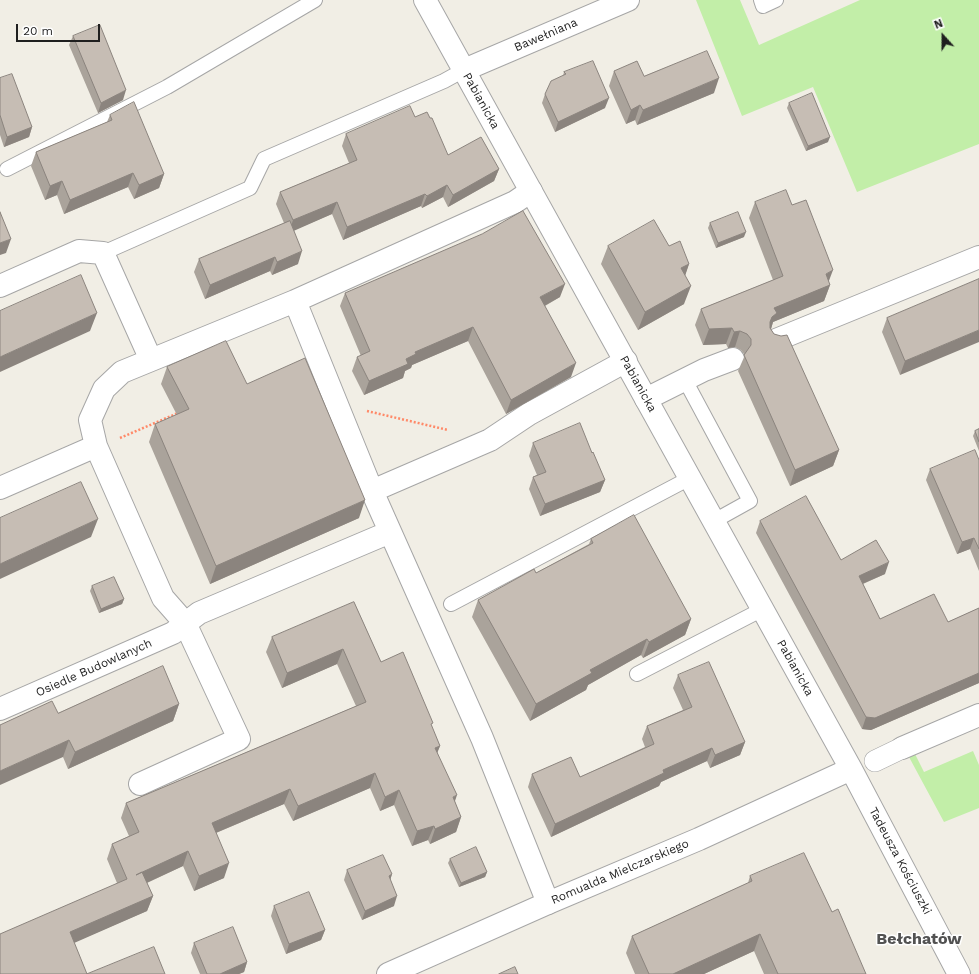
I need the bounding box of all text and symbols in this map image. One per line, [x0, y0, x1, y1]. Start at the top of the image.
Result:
street label: Bawełniana [512, 15, 580, 55]
scale bar [18, 16, 102, 42]
north arrow [923, 16, 963, 56]
text: N [932, 17, 945, 32]
text: 20 m [23, 24, 53, 38]
street label: Pabianicka [460, 70, 502, 132]
street label: Pabianicka [617, 353, 659, 415]
street label: Osiedle Budowlanych [34, 636, 154, 700]
street label: Pabianicka [774, 637, 816, 699]
street label: Tadeusza Kościuszki [866, 805, 934, 917]
street label: Romualda Mielczarskiego [549, 836, 691, 908]
district label: Bełchatów [876, 929, 962, 949]

